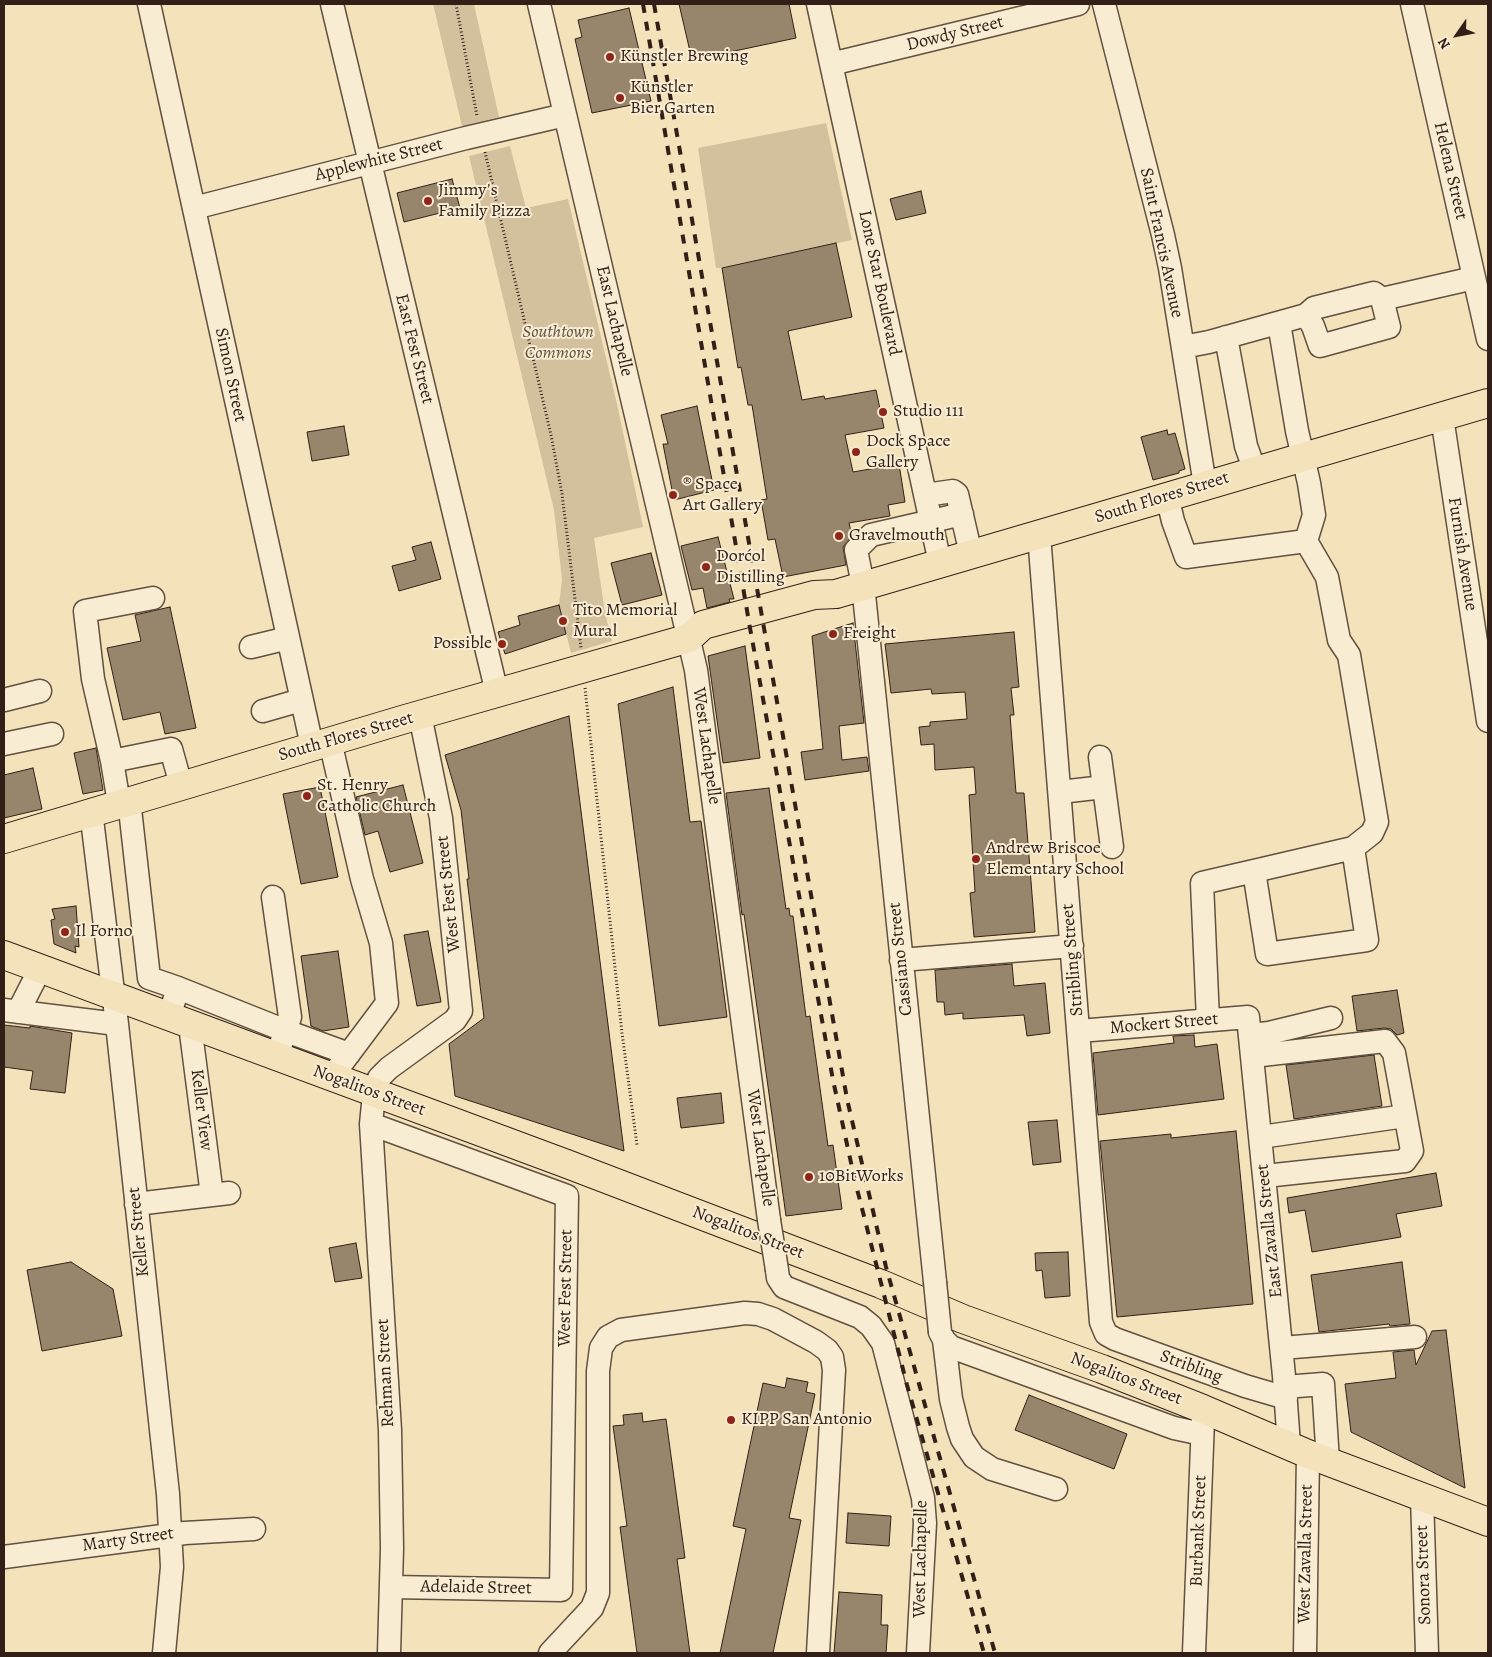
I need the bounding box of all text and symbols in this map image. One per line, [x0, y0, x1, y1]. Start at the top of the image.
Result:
north arrow [1432, 10, 1482, 60]
street label: Dowdy Street [904, 12, 1006, 56]
text: N [1433, 34, 1455, 53]
place label: Künstler Brewing [620, 46, 749, 68]
marker: Künstler Brewing [604, 51, 616, 63]
place label: Künstler Bier Garten [630, 77, 715, 120]
marker: Künstler Bier Garten [614, 92, 626, 104]
street label: Helena Street [1428, 120, 1472, 222]
street label: Applewhite Street [313, 134, 445, 186]
street label: Saint Francis Avenue [1135, 166, 1187, 320]
place label: Jimmy's Family Pizza [438, 180, 531, 222]
marker: Jimmy's Family Pizza [422, 195, 434, 207]
street label: Lone Star Boulevard [853, 208, 905, 358]
street label: East Lachapelle [591, 264, 637, 378]
street label: East Fest Street [390, 292, 438, 406]
park label: Southtown Commons [522, 322, 594, 364]
street label: Simon Street [209, 326, 251, 424]
place label: Studio 111 [893, 401, 964, 423]
marker: Studio 111 [877, 406, 889, 418]
place label: Dock Space Gallery [866, 431, 951, 474]
marker: Dock Space Gallery [850, 446, 862, 458]
street label: South Flores Street [1092, 467, 1232, 529]
place label: ® Space Art Gallery [683, 474, 762, 516]
marker: ® Space Art Gallery [667, 489, 679, 501]
street label: Furnish Avenue [1442, 496, 1482, 612]
place label: Gravelmouth [849, 525, 945, 547]
marker: Gravelmouth [833, 530, 845, 542]
place label: Dorćol Distilling [716, 546, 785, 588]
marker: Dorćol Distilling [700, 561, 712, 573]
place label: Tito Memorial Mural [573, 600, 677, 642]
marker: Tito Memorial Mural [557, 615, 569, 627]
place label: Freight [843, 623, 896, 645]
marker: Freight [827, 628, 839, 640]
place label: Possible [433, 633, 492, 655]
marker: Possible [496, 638, 508, 650]
street label: West Lachapelle [687, 686, 725, 806]
street label: South Flores Street [276, 707, 416, 767]
place label: St. Henry Catholic Church [317, 775, 436, 818]
marker: St. Henry Catholic Church [301, 790, 313, 802]
street label: West Fest Street [432, 834, 466, 954]
place label: Andrew Briscoe Elementary School [986, 838, 1124, 881]
marker: Andrew Briscoe Elementary School [970, 853, 982, 865]
street label: Cassiano Street [884, 901, 918, 1017]
street label: Stribling Street [1057, 903, 1089, 1017]
place label: Il Forno [75, 921, 133, 943]
marker: Il Forno [59, 926, 71, 938]
street label: Mockert Street [1109, 1009, 1219, 1039]
street label: Nogalitos Street [310, 1061, 428, 1121]
street label: Keller View [185, 1068, 217, 1152]
street label: West Lachapelle [741, 1088, 779, 1208]
street label: East Zavalla Street [1252, 1163, 1288, 1299]
place label: 10BitWorks [819, 1166, 904, 1188]
marker: 10BitWorks [803, 1171, 815, 1183]
street label: Keller Street [124, 1186, 154, 1278]
street label: Nogalitos Street [689, 1202, 807, 1264]
street label: West Fest Street [554, 1229, 578, 1347]
street label: Rehman Street [372, 1318, 400, 1428]
street label: Stribling [1157, 1346, 1225, 1388]
street label: Nogalitos Street [1067, 1348, 1185, 1410]
place label: KIPP San Antonio [741, 1409, 872, 1431]
marker: KIPP San Antonio [725, 1414, 737, 1426]
street label: Burbank Street [1186, 1475, 1212, 1587]
street label: West Zavalla Street [1294, 1484, 1318, 1624]
street label: West Lachapelle [909, 1500, 933, 1618]
street label: Marty Street [81, 1523, 175, 1557]
street label: Sonora Street [1411, 1525, 1437, 1625]
street label: Adelaide Street [420, 1576, 532, 1600]

